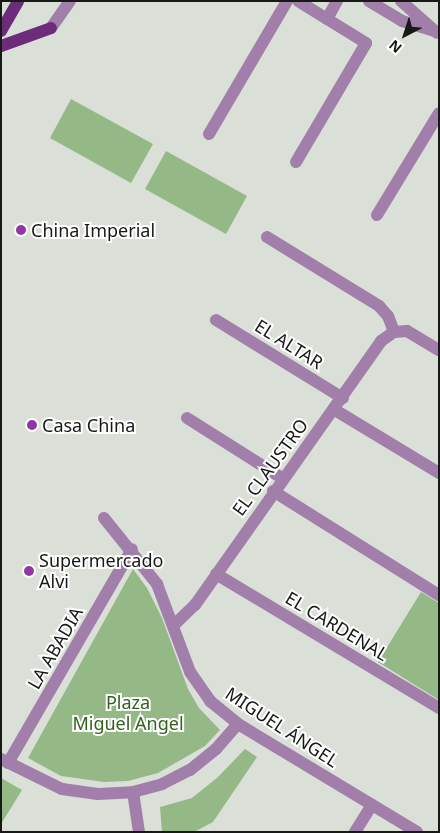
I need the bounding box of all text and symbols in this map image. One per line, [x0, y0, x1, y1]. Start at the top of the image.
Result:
north arrow [380, 10, 430, 60]
text: N [385, 36, 406, 58]
place label: China Imperial [31, 219, 155, 241]
marker: China Imperial [15, 224, 27, 236]
street label: EL ALTAR [251, 315, 327, 373]
place label: Casa China [42, 414, 135, 436]
street label: EL CLAUSTRO [228, 414, 312, 520]
marker: Casa China [26, 419, 38, 431]
place label: Supermercado Alvi [39, 550, 163, 592]
marker: Supermercado Alvi [23, 565, 35, 577]
street label: EL CARDENAL [282, 587, 392, 665]
street label: LA ABADIA [23, 603, 87, 693]
street label: MIGUEL ÁNGEL [221, 682, 343, 772]
park label: Plaza Miguel Angel [72, 692, 184, 734]

